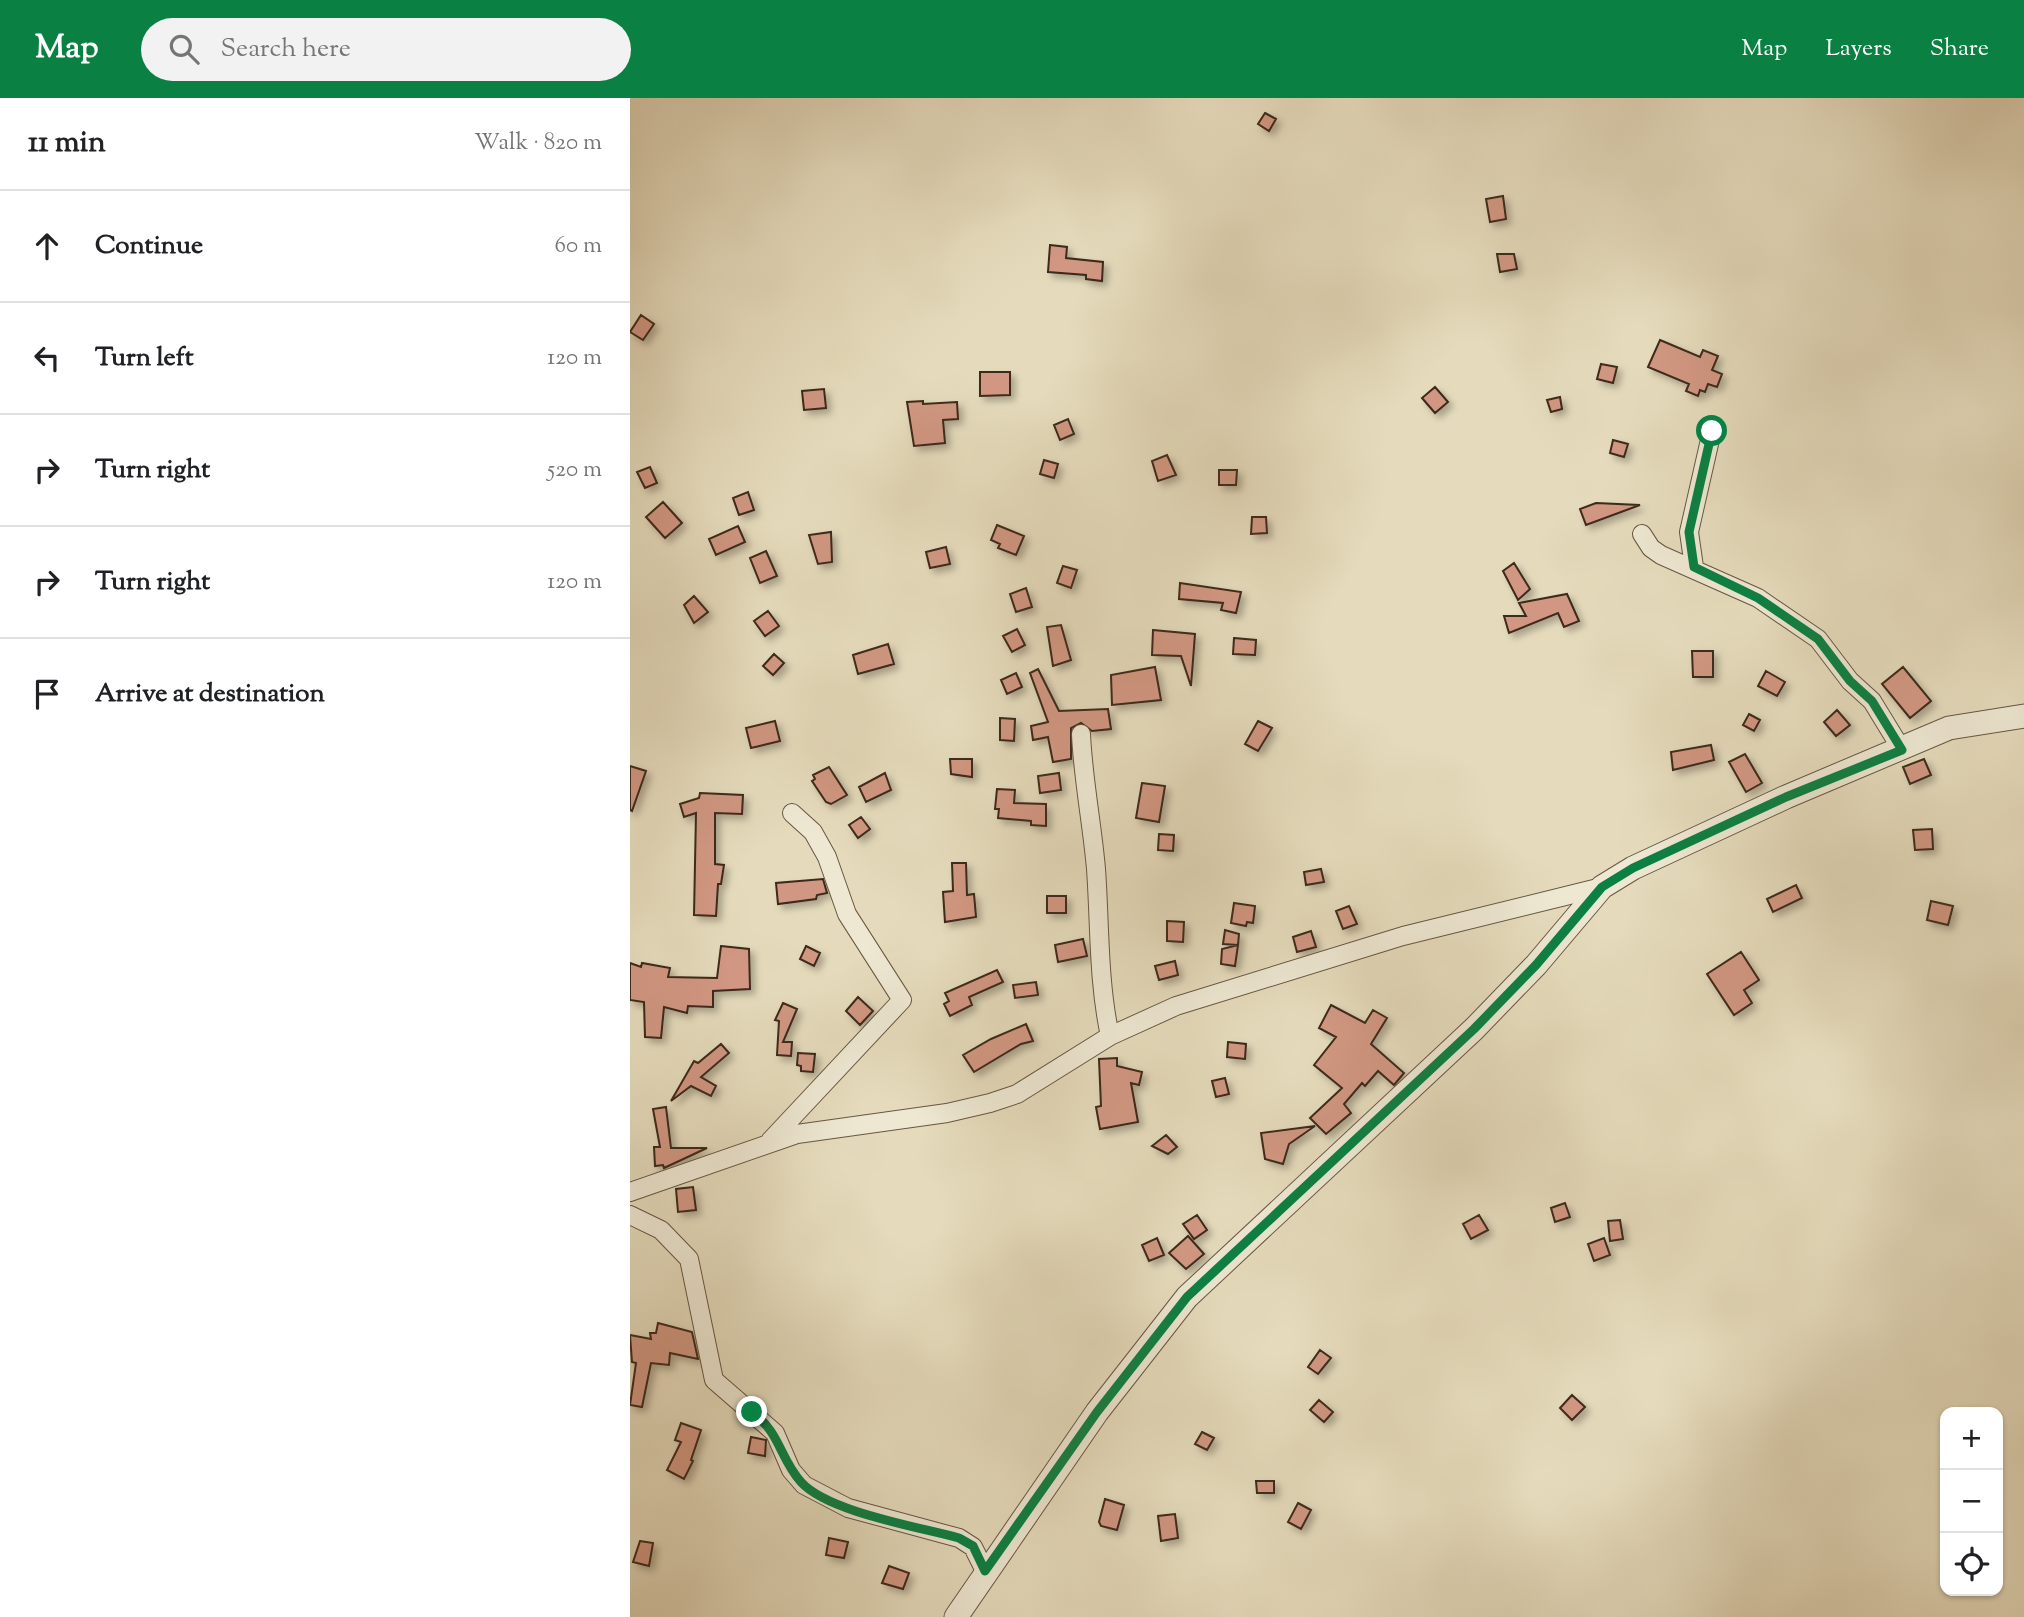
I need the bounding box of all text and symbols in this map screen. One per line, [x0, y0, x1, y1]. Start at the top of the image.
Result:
search box [141, 18, 631, 81]
text: Map [35, 25, 99, 73]
icon: search [165, 30, 203, 68]
text: Search here [221, 31, 351, 68]
text: Map [1741, 32, 1787, 66]
text: Layers [1825, 32, 1892, 66]
text: Share [1930, 32, 1989, 66]
text: 11 min [28, 122, 106, 165]
text: Walk · 820 m [474, 127, 602, 160]
icon: ahead [28, 227, 66, 265]
text: Continue [95, 228, 203, 265]
text: 60 m [554, 230, 602, 263]
icon: left [28, 339, 66, 377]
text: Turn left [95, 340, 194, 377]
text: 120 m [547, 342, 602, 375]
route start [1696, 415, 1727, 446]
icon: right [28, 451, 66, 489]
text: Turn right [95, 452, 210, 489]
text: 520 m [547, 454, 602, 487]
icon: right [28, 563, 66, 601]
text: Turn right [95, 564, 210, 601]
text: 120 m [547, 566, 602, 599]
icon: arrive [28, 675, 66, 713]
text: Arrive at destination [95, 676, 325, 713]
route end [736, 1396, 767, 1427]
map controls [1940, 1407, 2003, 1596]
button: + [1940, 1407, 2003, 1470]
button: − [1940, 1470, 2003, 1533]
button: locate [1940, 1533, 2003, 1596]

